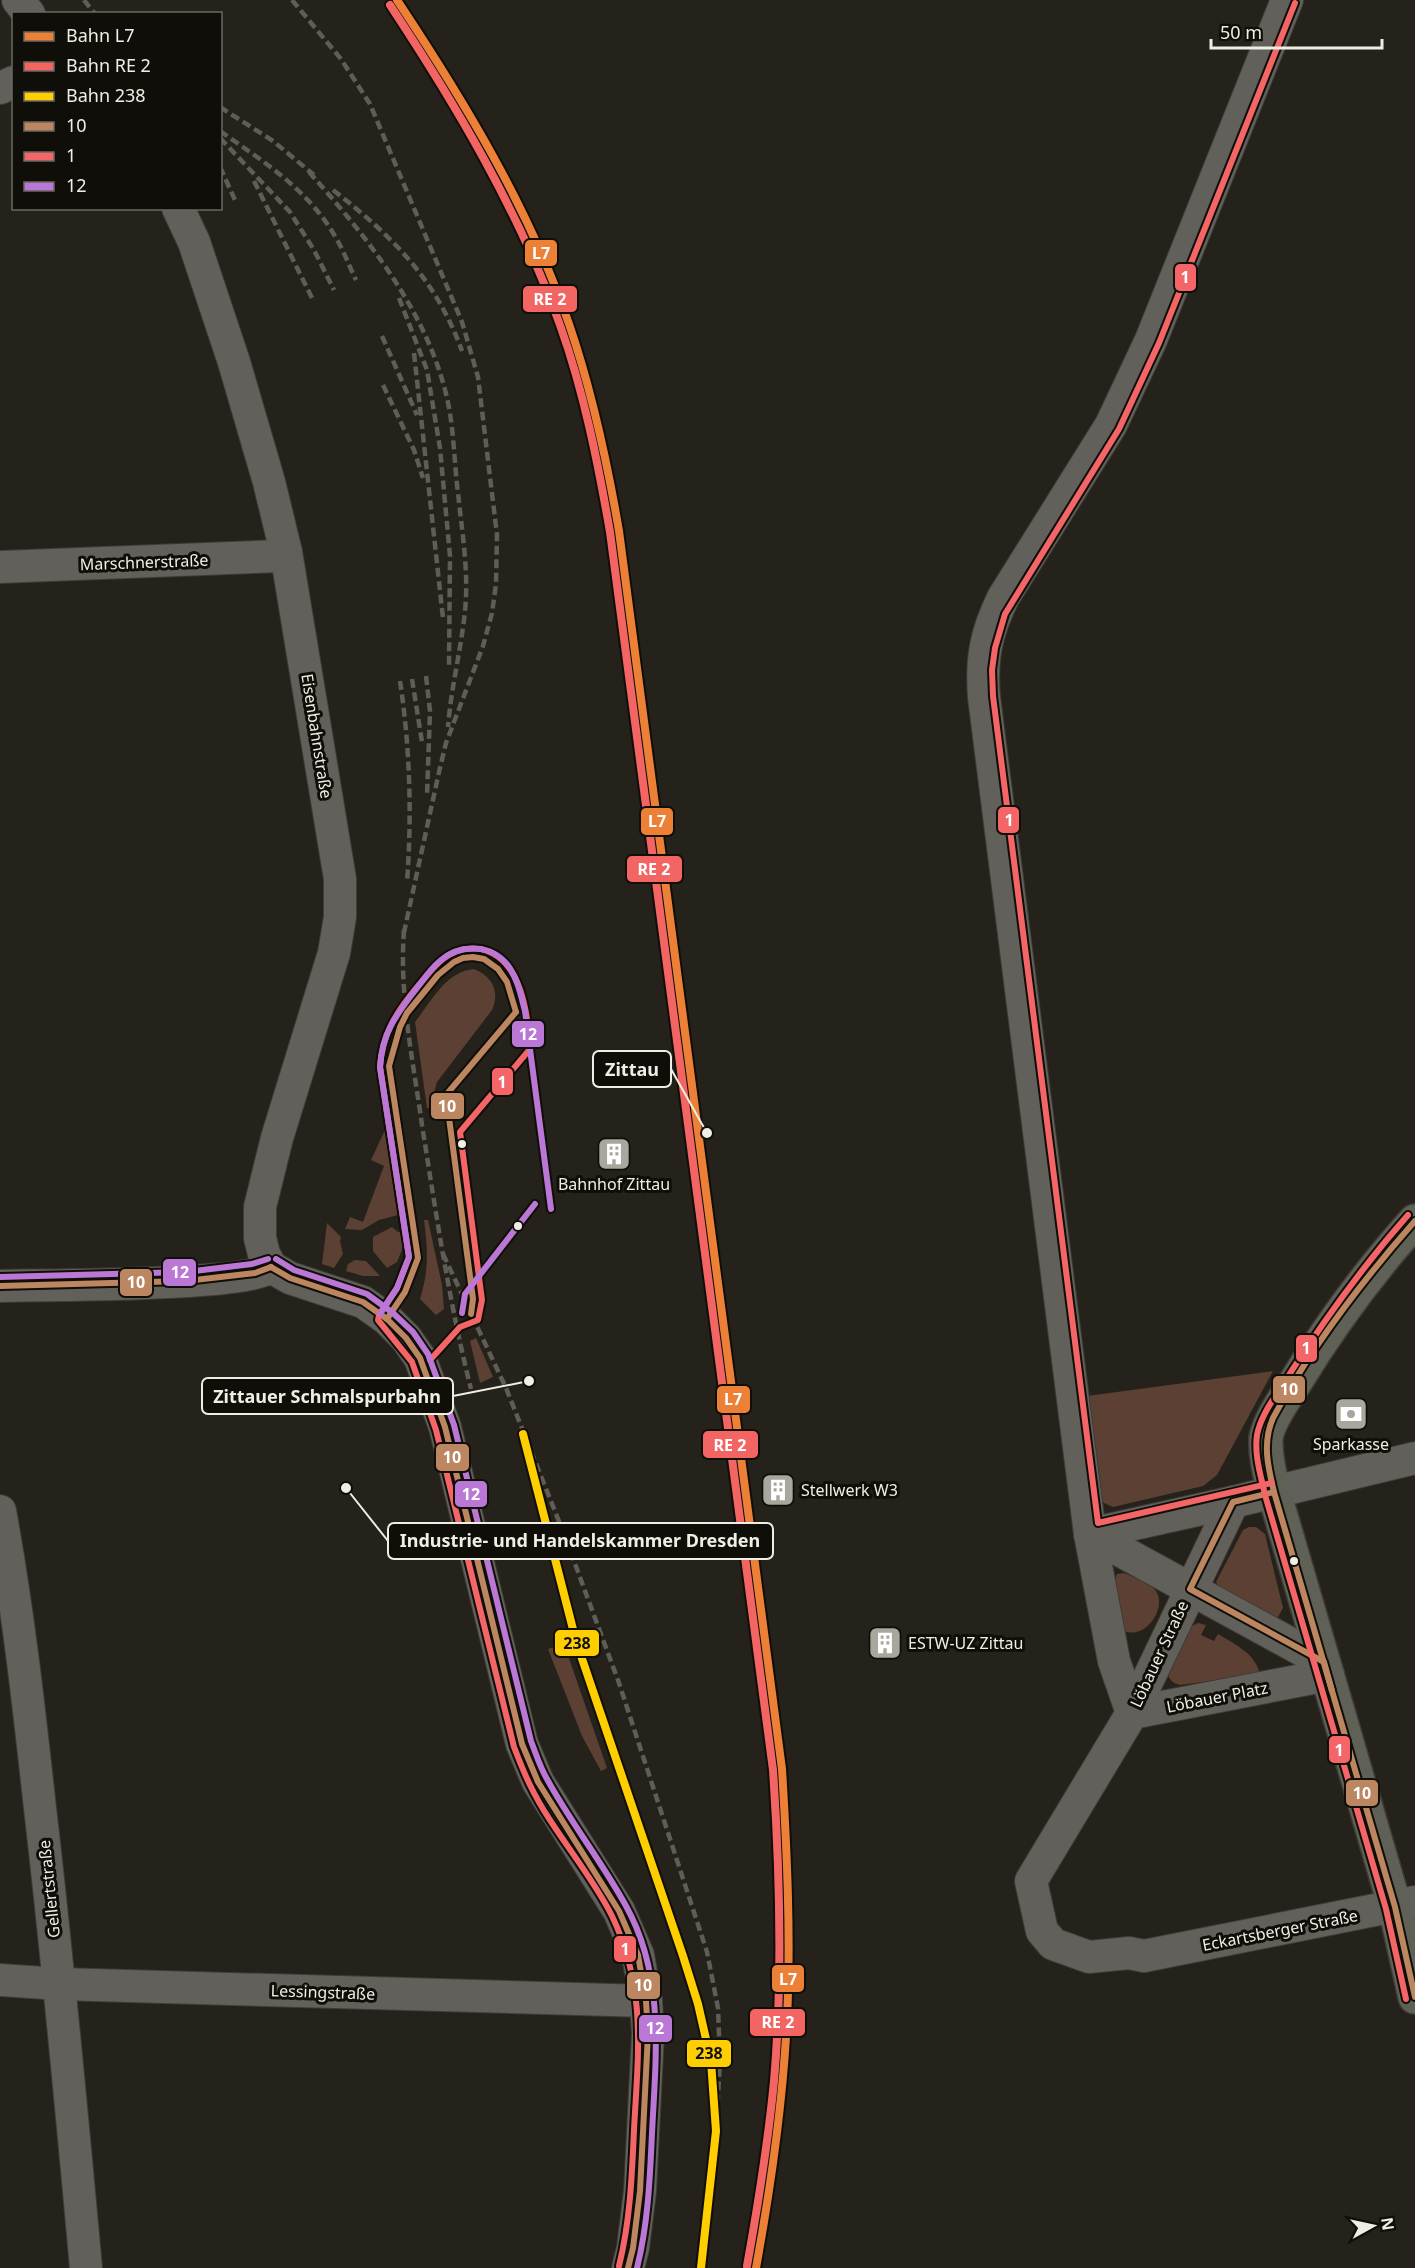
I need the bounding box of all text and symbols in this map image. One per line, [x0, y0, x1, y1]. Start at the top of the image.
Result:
legend [12, 12, 222, 210]
scale bar [1211, 12, 1382, 50]
text: 50 m [1220, 20, 1262, 44]
text: Bahn L7 [66, 23, 134, 47]
text: Bahn RE 2 [66, 53, 151, 77]
text: Bahn 238 [66, 83, 146, 107]
text: 10 [66, 113, 87, 137]
text: 1 [66, 143, 76, 167]
text: 12 [66, 173, 87, 197]
line badge: L7 [524, 239, 558, 267]
text: L7 [532, 242, 550, 264]
line badge: 1 [1174, 263, 1197, 292]
text: 1 [1180, 266, 1190, 288]
line badge: RE 2 [522, 285, 578, 313]
text: RE 2 [534, 288, 566, 310]
street label: Marschnerstraße [79, 549, 209, 575]
street label: Eisenbahnstraße [296, 672, 338, 800]
line badge: 1 [997, 806, 1020, 834]
line badge: L7 [640, 807, 674, 836]
text: 1 [1004, 809, 1014, 831]
text: L7 [648, 810, 666, 832]
line badge: RE 2 [626, 855, 683, 883]
text: RE 2 [638, 858, 670, 880]
line badge: 12 [511, 1020, 545, 1048]
text: 12 [519, 1023, 537, 1045]
callout: Zittau [593, 1051, 671, 1087]
text: Zittau [605, 1057, 659, 1081]
line badge: 1 [491, 1067, 514, 1096]
text: 1 [497, 1071, 507, 1093]
line badge: 10 [430, 1092, 465, 1120]
text: 10 [438, 1095, 456, 1117]
building icon: Bahnhof Zittau [596, 1136, 632, 1172]
unlabelled marker [456, 1138, 468, 1150]
place label: Bahnhof Zittau [558, 1173, 670, 1195]
unlabelled marker [512, 1220, 524, 1232]
line badge: 12 [162, 1258, 197, 1287]
text: 12 [171, 1261, 189, 1283]
line badge: 10 [119, 1268, 153, 1297]
text: 10 [127, 1271, 145, 1293]
line badge: 1 [1295, 1334, 1318, 1363]
text: 1 [1301, 1337, 1311, 1359]
line badge: 10 [1272, 1375, 1306, 1404]
callout: Zittauer Schmalspurbahn [202, 1378, 453, 1414]
text: 10 [1280, 1378, 1298, 1400]
text: Zittauer Schmalspurbahn [213, 1384, 441, 1408]
line badge: L7 [716, 1385, 751, 1414]
text: L7 [724, 1388, 742, 1410]
bank icon: Sparkasse [1333, 1396, 1369, 1432]
line badge: RE 2 [702, 1430, 759, 1459]
place label: Sparkasse [1313, 1433, 1389, 1455]
text: RE 2 [714, 1434, 746, 1456]
line badge: 10 [435, 1443, 470, 1472]
text: 10 [443, 1446, 461, 1468]
building icon: Stellwerk W3 [760, 1472, 796, 1508]
place label: Stellwerk W3 [801, 1479, 898, 1501]
line badge: 12 [454, 1480, 488, 1508]
text: 12 [462, 1483, 480, 1505]
callout: Industrie- und Handelskammer Dresden [388, 1523, 773, 1559]
text: Industrie- und Handelskammer Dresden [400, 1528, 760, 1552]
unlabelled marker [1288, 1555, 1300, 1567]
street label: Löbauer Straße [1125, 1597, 1193, 1711]
building icon: ESTW-UZ Zittau [867, 1625, 903, 1661]
line badge: 238 [554, 1629, 600, 1657]
text: 238 [563, 1632, 591, 1654]
place label: ESTW-UZ Zittau [908, 1632, 1023, 1654]
street label: Löbauer Platz [1165, 1676, 1269, 1718]
line badge: 1 [1328, 1735, 1351, 1764]
text: 1 [1334, 1739, 1344, 1761]
line badge: 10 [1345, 1779, 1379, 1807]
text: 10 [1353, 1782, 1371, 1804]
street label: Gellertstraße [33, 1839, 65, 1939]
street label: Eckartsberger Straße [1200, 1904, 1360, 1956]
line badge: 1 [613, 1935, 637, 1963]
text: 1 [620, 1938, 630, 1960]
line badge: L7 [771, 1964, 805, 1993]
text: L7 [779, 1968, 797, 1990]
line badge: 10 [626, 1971, 661, 2000]
text: 10 [634, 1974, 652, 1996]
street label: Lessingstraße [270, 1979, 376, 2005]
line badge: RE 2 [749, 2008, 806, 2037]
text: RE 2 [762, 2011, 794, 2033]
line badge: 12 [638, 2014, 673, 2043]
text: 12 [646, 2017, 664, 2039]
line badge: 238 [686, 2039, 732, 2068]
text: 238 [695, 2042, 723, 2064]
north arrow [1343, 2196, 1403, 2256]
text: N [1376, 2216, 1400, 2232]

